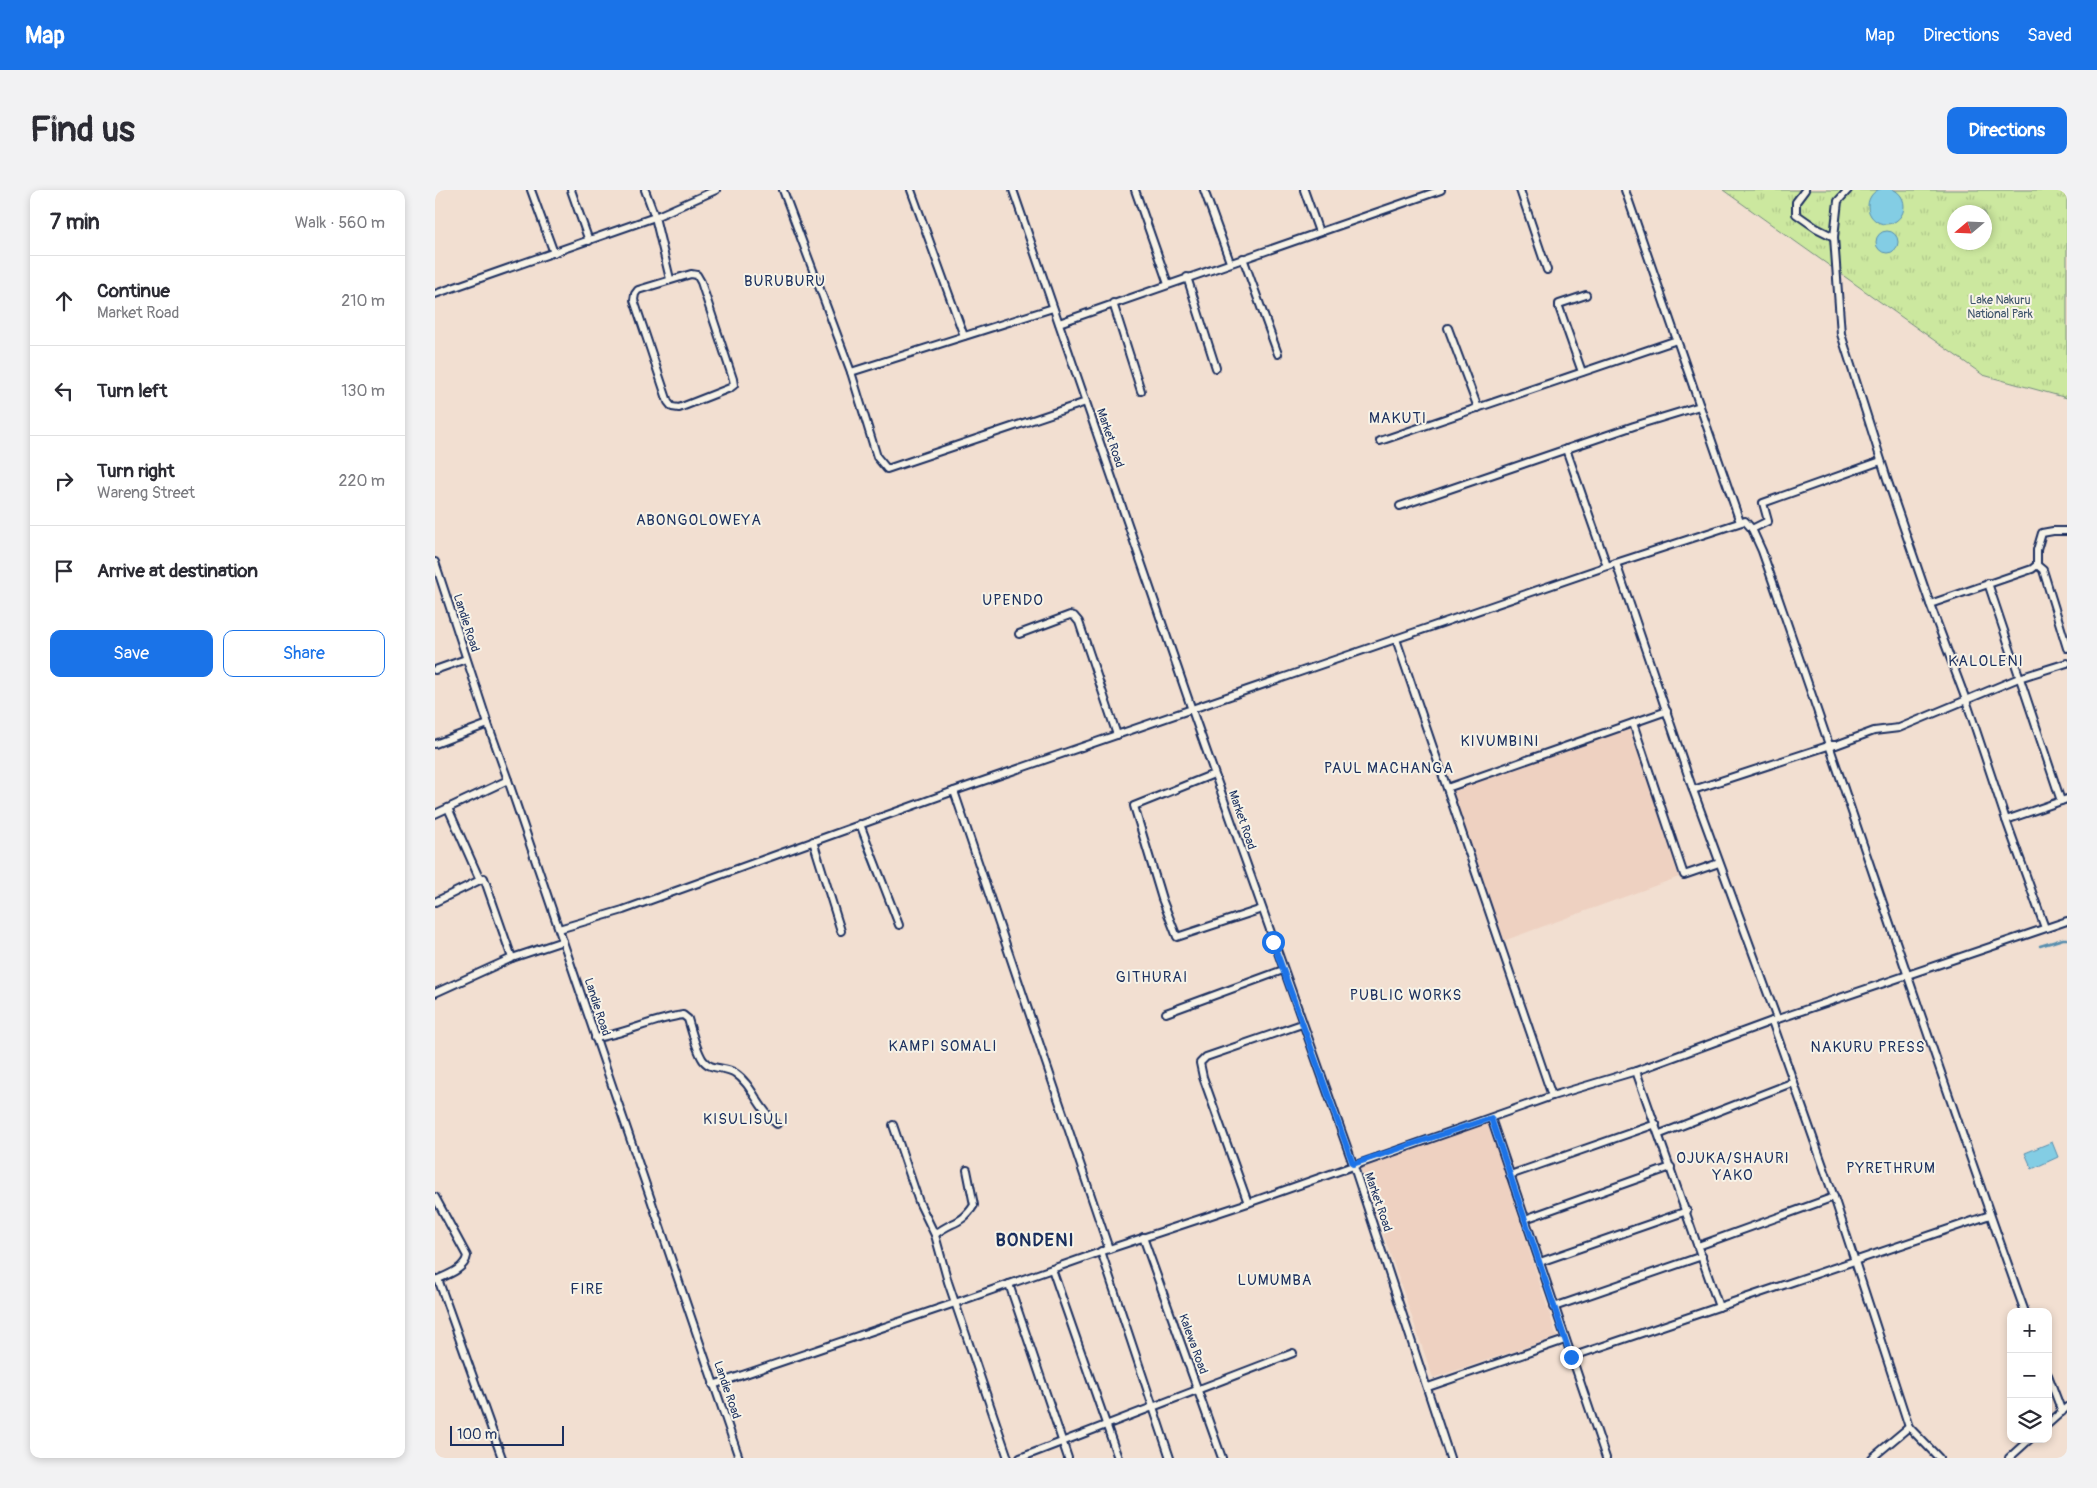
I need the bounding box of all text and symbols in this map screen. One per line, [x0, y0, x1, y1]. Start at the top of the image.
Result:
text: Map [25, 21, 65, 50]
text: Map [1865, 24, 1895, 47]
text: Directions [1923, 24, 1999, 47]
text: Saved [2027, 24, 2072, 47]
button: Directions [1947, 107, 2067, 154]
text: Find us [30, 108, 135, 152]
north arrow [1947, 205, 1992, 250]
text: 7 min [50, 209, 100, 236]
text: Walk · 560 m [295, 213, 385, 233]
district label: BURUBURU [744, 272, 826, 291]
text: Continue [97, 279, 170, 303]
icon: ahead [50, 287, 78, 315]
text: 210 m [341, 291, 385, 311]
park label: Lake Nakuru National Park [1967, 293, 2033, 322]
text: Market Road [97, 303, 179, 323]
icon: left [50, 377, 78, 405]
text: Turn left [97, 379, 167, 403]
text: 130 m [341, 381, 385, 401]
street label: Market Road [1093, 406, 1127, 470]
district label: MAKUTI [1369, 409, 1427, 428]
text: Turn right [97, 459, 175, 483]
icon: right [50, 467, 78, 495]
text: 220 m [339, 471, 385, 491]
text: Wareng Street [97, 483, 195, 503]
district label: ABONGOLOWEYA [636, 511, 762, 530]
icon: arrive [50, 557, 78, 585]
text: Arrive at destination [97, 559, 258, 583]
district label: UPENDO [982, 591, 1044, 610]
street label: Landie Road [450, 592, 482, 654]
button: Save [50, 630, 213, 677]
button: Share [223, 630, 385, 677]
district label: KALOLENI [1948, 652, 2024, 671]
district label: KIVUMBINI [1460, 732, 1540, 751]
district label: PAUL MACHANGA [1324, 759, 1454, 778]
street label: Market Road [1225, 788, 1259, 852]
route start [1262, 931, 1285, 954]
district label: GITHURAI [1116, 968, 1188, 987]
street label: Landie Road [581, 976, 613, 1038]
district label: PUBLIC WORKS [1350, 986, 1462, 1005]
district label: KAMPI SOMALI [889, 1037, 997, 1056]
district label: NAKURU PRESS [1811, 1038, 1925, 1057]
district label: KISULISULI [703, 1110, 789, 1129]
district label: OJUKA/SHAURI YAKO [1676, 1149, 1790, 1185]
district label: PYRETHRUM [1846, 1159, 1936, 1178]
street label: Market Road [1361, 1170, 1395, 1234]
district label: BONDENI [995, 1229, 1075, 1252]
district label: LUMUMBA [1237, 1271, 1313, 1290]
district label: FIRE [570, 1280, 604, 1299]
map controls [2007, 1308, 2052, 1443]
button: + [2007, 1308, 2052, 1353]
street label: Kalewa Road [1175, 1312, 1211, 1376]
route end [1560, 1346, 1583, 1369]
button: − [2007, 1353, 2052, 1398]
street label: Landie Road [710, 1359, 744, 1421]
button: layers [2007, 1398, 2052, 1443]
scale bar [450, 1423, 564, 1446]
text: 100 m [457, 1426, 497, 1443]

